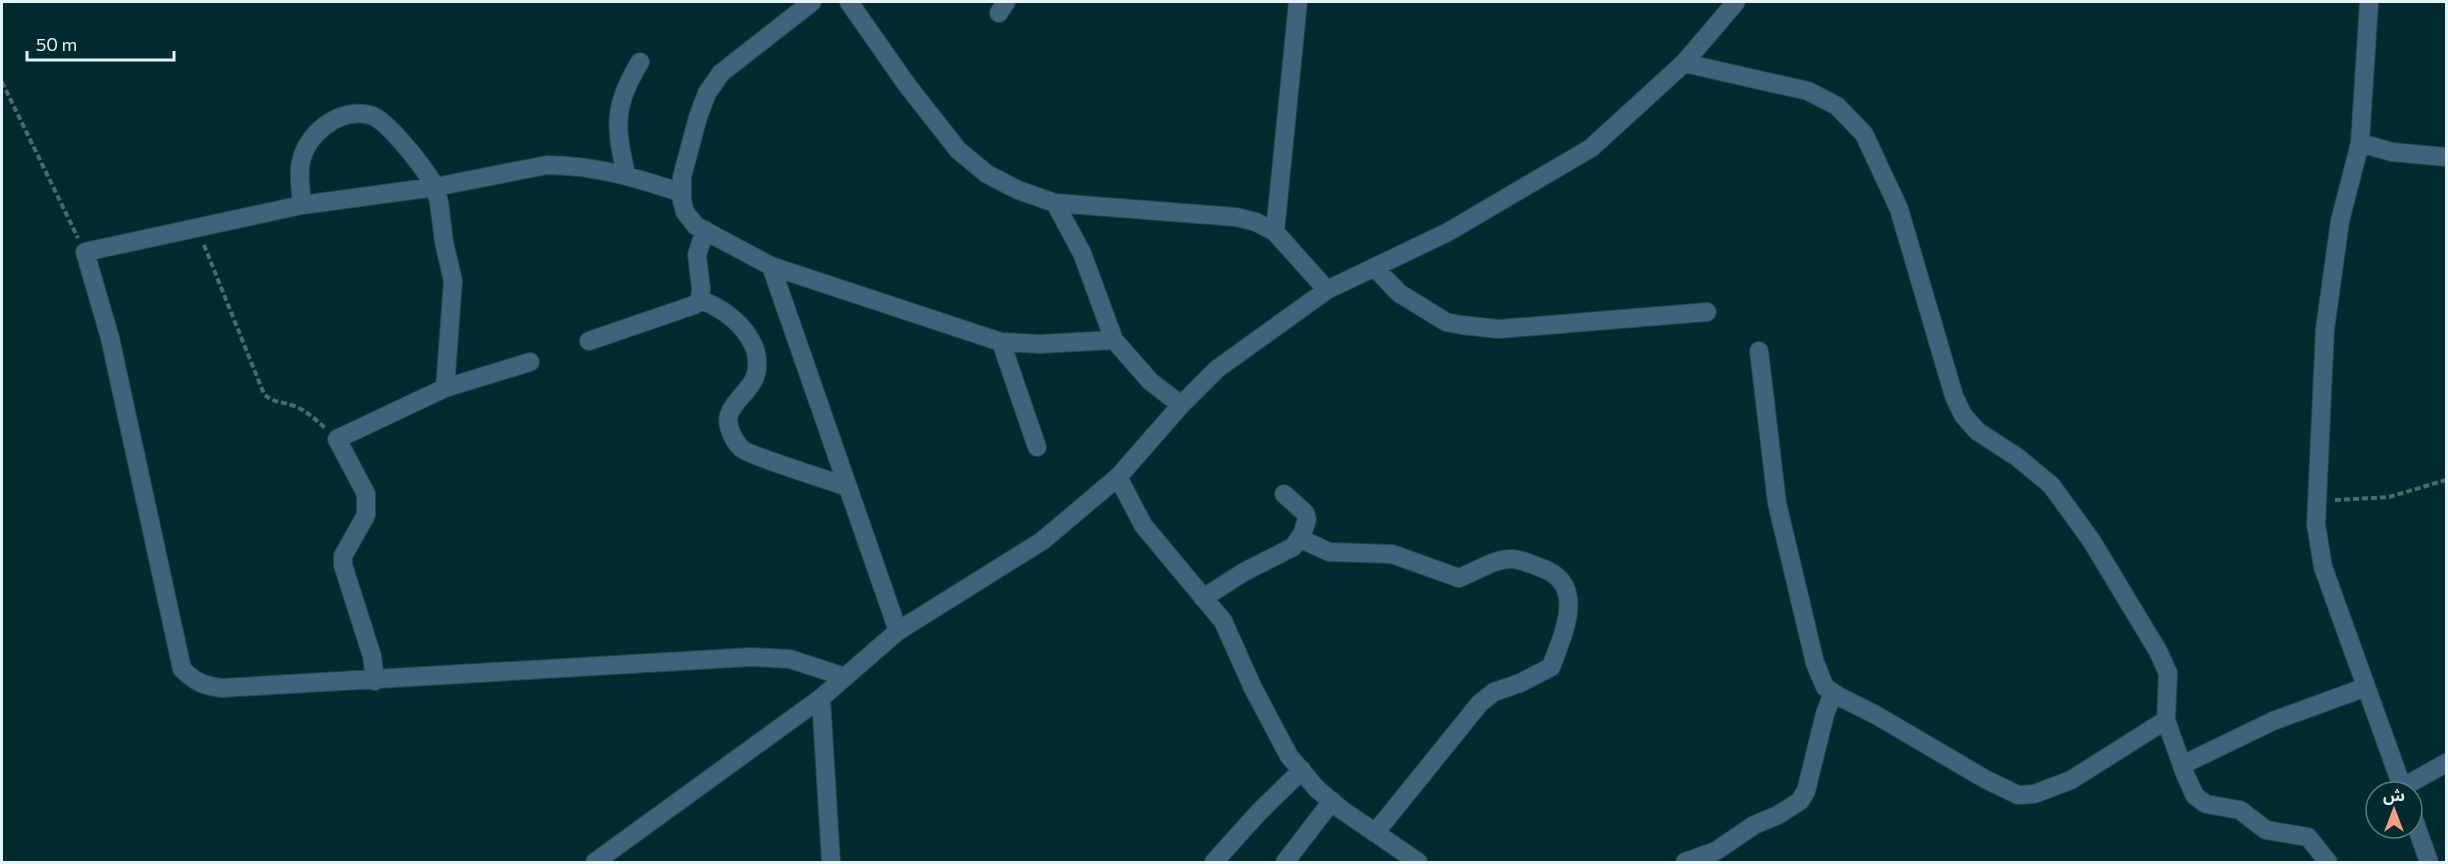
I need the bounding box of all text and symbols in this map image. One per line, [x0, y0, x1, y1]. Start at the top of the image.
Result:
scale bar [27, 24, 174, 62]
text: 50 m [36, 33, 77, 55]
north arrow [2364, 780, 2424, 840]
text: ش [2383, 785, 2405, 805]

